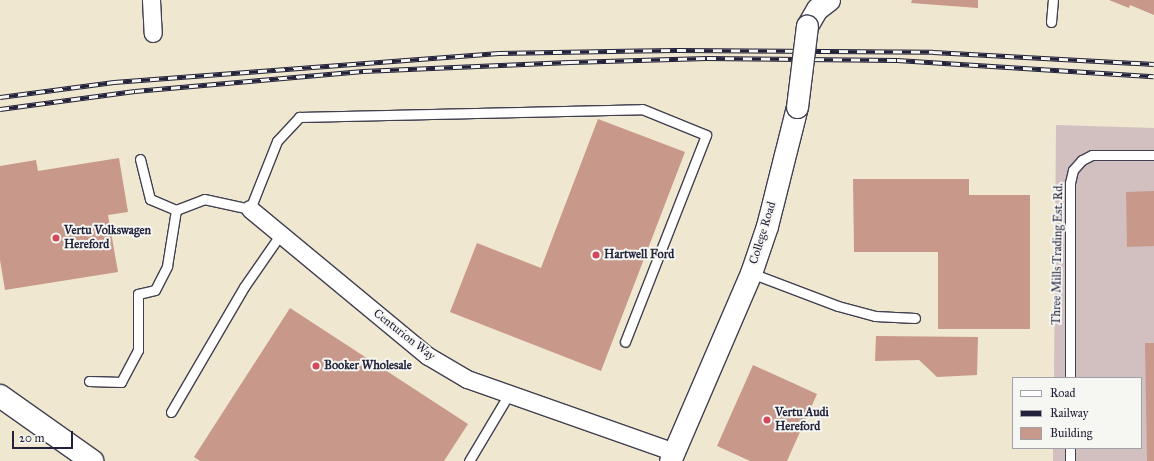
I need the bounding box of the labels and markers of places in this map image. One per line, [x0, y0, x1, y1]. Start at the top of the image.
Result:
place label: Vertu Volkswagen Hereford [64, 224, 151, 252]
marker: Vertu Volkswagen Hereford [51, 233, 61, 243]
place label: Hartwell Ford [604, 248, 674, 262]
marker: Hartwell Ford [591, 250, 601, 260]
place label: Booker Wholesale [324, 359, 412, 373]
marker: Booker Wholesale [311, 361, 321, 371]
place label: Vertu Audi Hereford [775, 406, 829, 434]
marker: Vertu Audi Hereford [762, 415, 772, 425]

